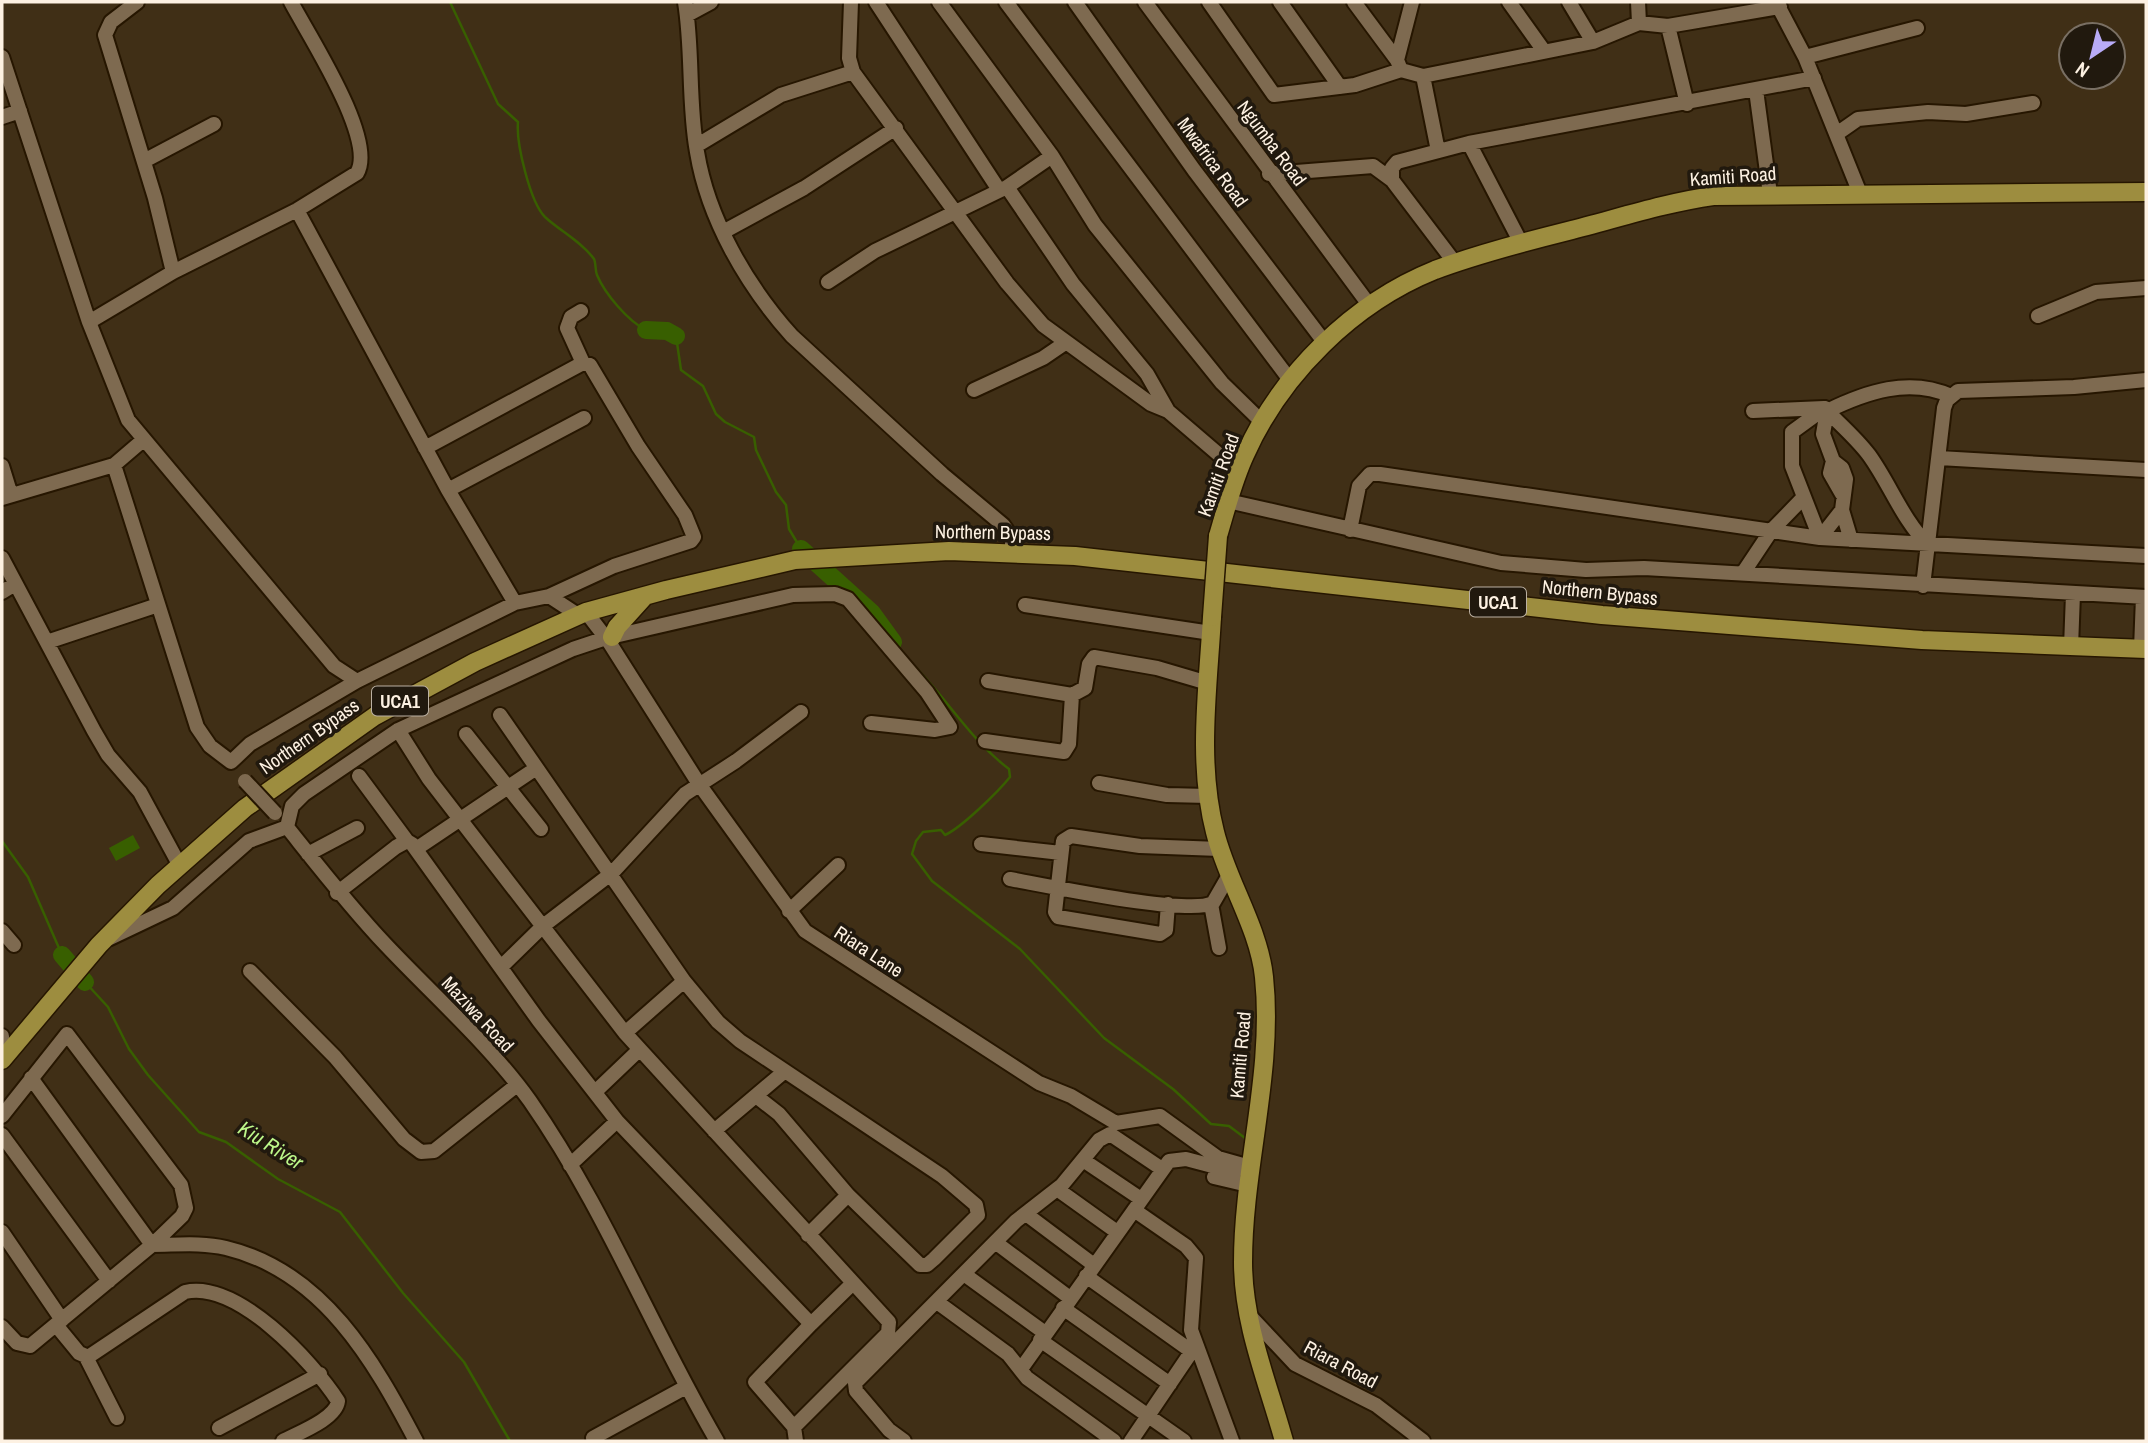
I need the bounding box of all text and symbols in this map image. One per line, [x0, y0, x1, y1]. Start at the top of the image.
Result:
north arrow [2057, 21, 2127, 91]
text: N [2070, 56, 2094, 84]
street label: Ngumba Road [1231, 95, 1313, 191]
street label: Mwafrica Road [1172, 112, 1254, 212]
street label: Kamiti Road [1689, 160, 1777, 192]
street label: Kamiti Road [1191, 430, 1245, 520]
street label: Northern Bypass [935, 518, 1051, 546]
street label: Northern Bypass [1541, 573, 1659, 611]
road number: UCA1 [1470, 588, 1526, 616]
road number: UCA1 [372, 686, 428, 716]
street label: Northern Bypass [254, 692, 364, 780]
street label: Riara Lane [830, 919, 908, 983]
street label: Maziwa Road [436, 970, 520, 1058]
street label: Kamiti Road [1223, 1011, 1257, 1099]
water label: Kiu River [233, 1114, 310, 1177]
street label: Riara Road [1300, 1334, 1382, 1394]

